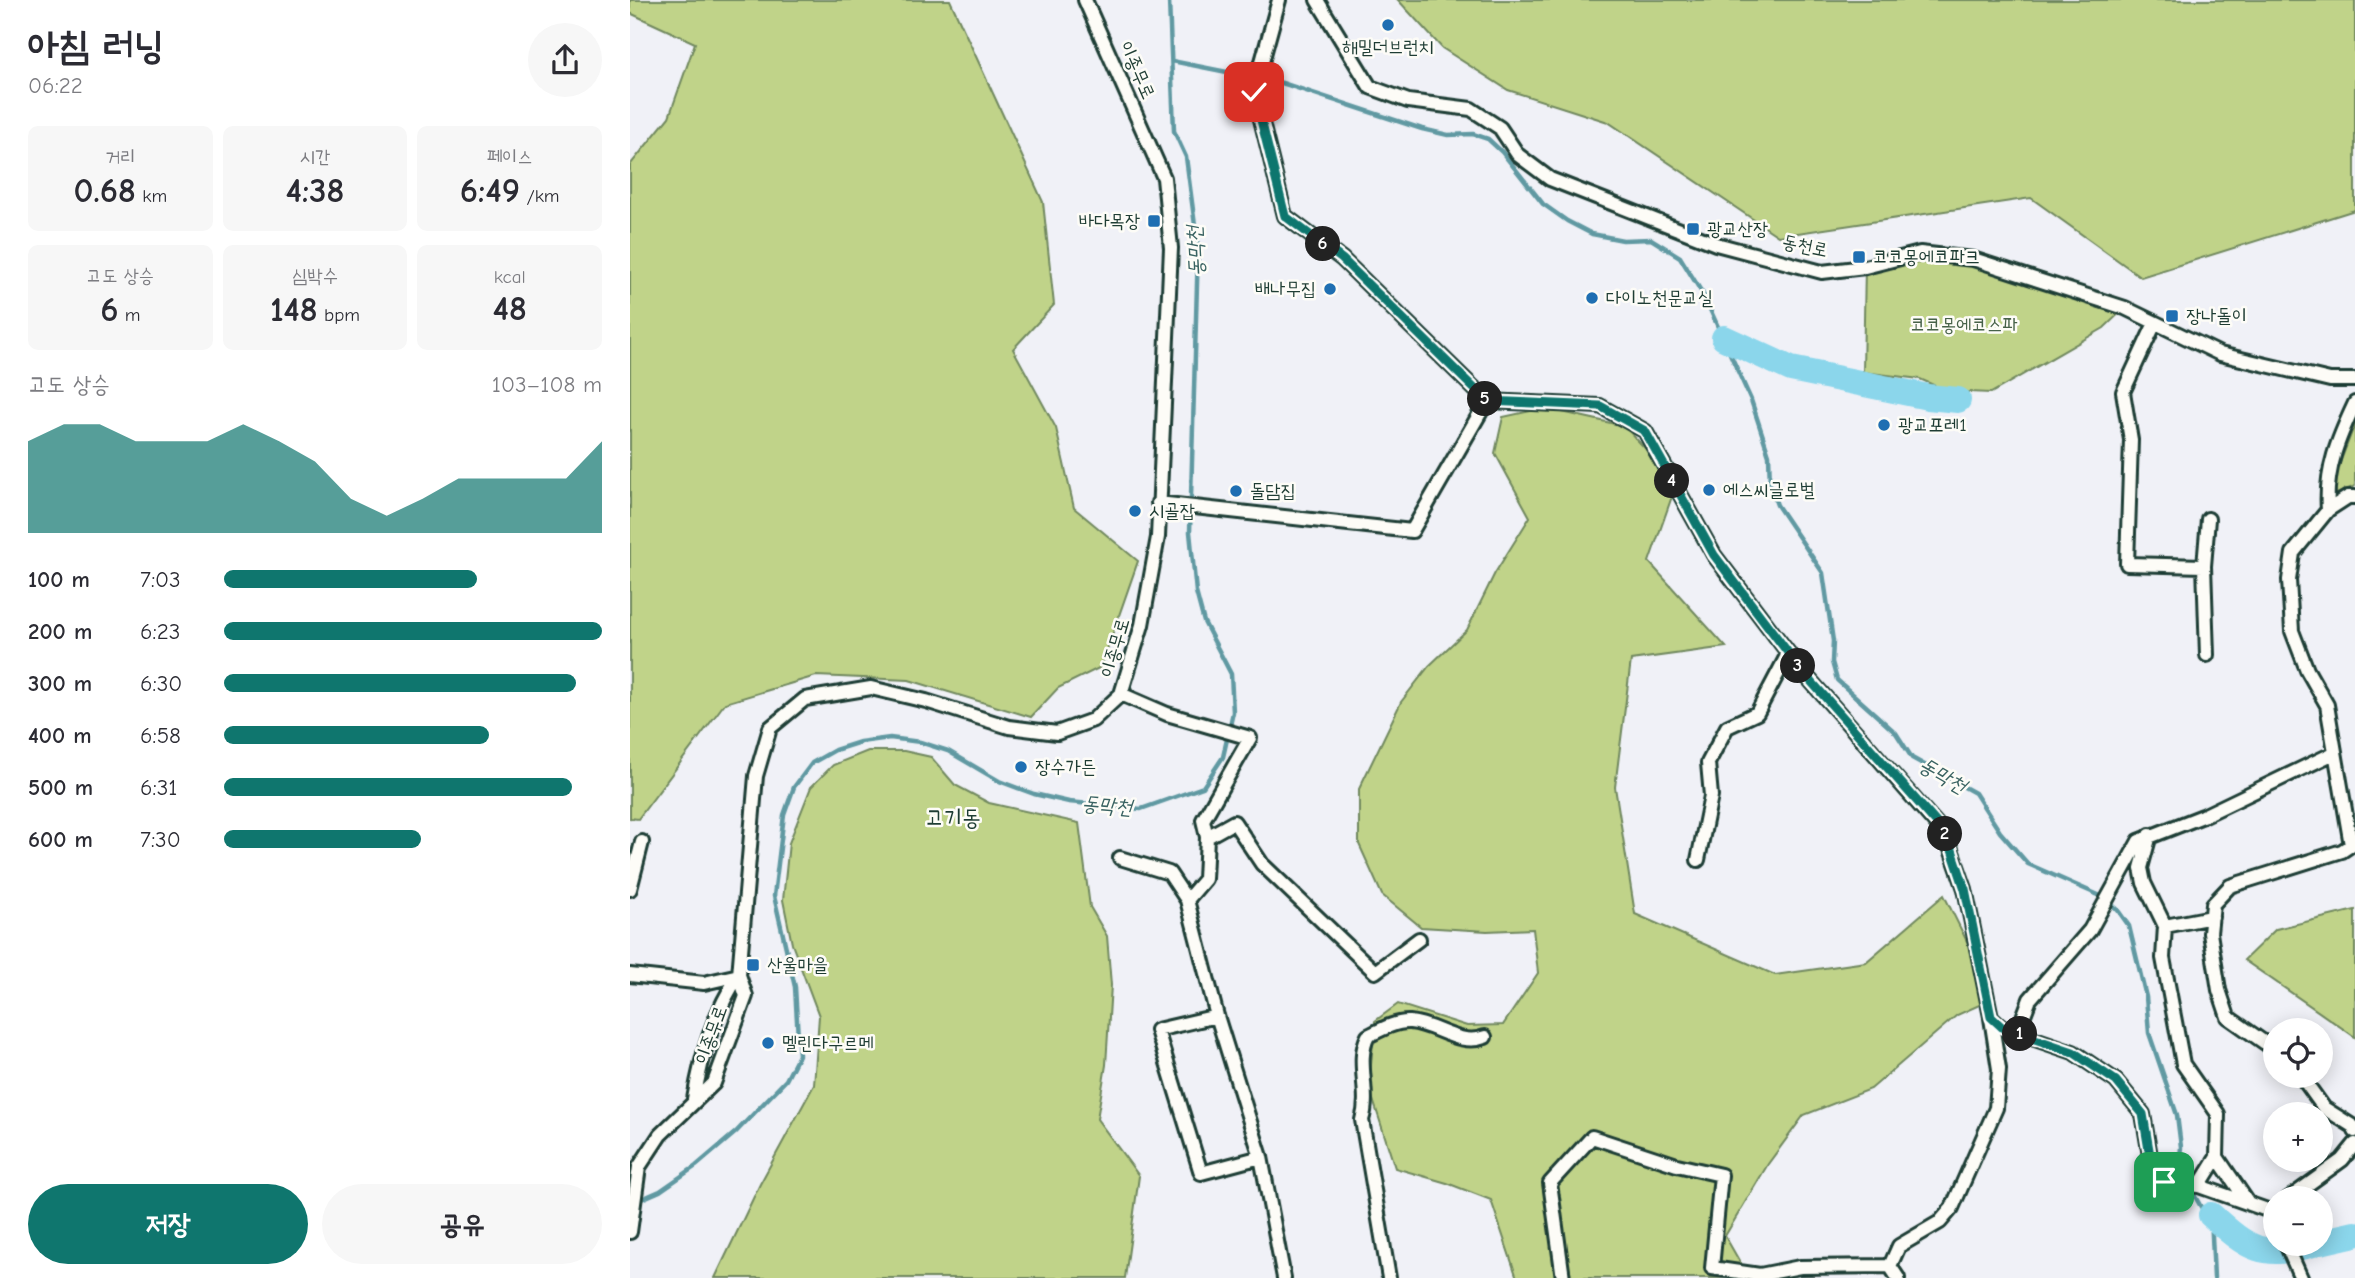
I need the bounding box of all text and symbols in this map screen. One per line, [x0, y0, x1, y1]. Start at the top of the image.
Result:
marker: 해밀더브런치 [1380, 17, 1396, 33]
button: share [528, 23, 602, 97]
text: 아침 러닝 [28, 24, 164, 68]
place label: 해밀더브런치 [1342, 36, 1434, 58]
street label: 이종무로 [1115, 38, 1159, 102]
pin [1224, 62, 1284, 122]
text: 06:22 [28, 72, 83, 99]
icon: check [1235, 73, 1273, 111]
text: 거리 [105, 146, 136, 168]
text: 시간 [300, 146, 330, 168]
text: 페이스 [487, 146, 533, 168]
text: 0.68 [73, 170, 136, 211]
text: 4:38 [286, 170, 344, 211]
text: 6:49 [460, 170, 520, 211]
text: km [136, 185, 167, 207]
text: /km [520, 185, 560, 207]
place label: 바다목장 [1079, 210, 1140, 232]
marker: 바다목장 [1146, 213, 1162, 229]
place label: 광교산장 [1707, 218, 1768, 240]
marker: 광교산장 [1685, 221, 1701, 237]
water label: 동막천 [1182, 223, 1208, 277]
pin: 6 [1306, 226, 1340, 262]
street label: 동천로 [1780, 230, 1830, 262]
text: 6 [1318, 232, 1327, 254]
place label: 코코몽에코파크 [1873, 246, 1980, 268]
marker: 코코몽에코파크 [1851, 249, 1867, 265]
text: 고도 상승 [87, 265, 154, 287]
text: 심박수 [292, 265, 338, 287]
text: kcal [494, 266, 526, 288]
place label: 배나무집 [1255, 278, 1316, 300]
marker: 배나무집 [1322, 281, 1338, 297]
place label: 다이노천문교실 [1606, 287, 1713, 309]
text: 48 [492, 288, 527, 329]
text: 6 [100, 289, 118, 330]
text: 148 [270, 289, 318, 330]
marker: 다이노천문교실 [1584, 290, 1600, 306]
text: m [118, 304, 141, 326]
text: bpm [318, 304, 360, 326]
place label: 장나돌이 [2186, 305, 2247, 327]
marker: 장나돌이 [2164, 308, 2180, 324]
park label: 코코몽에코스파 [1910, 314, 2018, 336]
text: 고도 상승 [28, 371, 110, 398]
text: 103–108 m [492, 371, 602, 398]
pin: 5 [1468, 382, 1502, 416]
text: 5 [1479, 387, 1490, 409]
place label: 광교포레1 [1898, 414, 1967, 436]
marker: 광교포레1 [1876, 417, 1892, 433]
pin: 4 [1654, 463, 1690, 498]
text: 4 [1667, 469, 1676, 491]
place label: 에스씨글로벌 [1723, 479, 1815, 501]
place label: 돌담집 [1250, 480, 1296, 502]
marker: 에스씨글로벌 [1701, 482, 1717, 498]
marker: 돌담집 [1228, 483, 1244, 499]
place label: 시골잡 [1149, 500, 1195, 522]
marker: 시골잡 [1127, 503, 1143, 519]
text: 100 m [28, 566, 90, 593]
text: 7:03 [140, 566, 181, 593]
street label: 이종무로 [1096, 616, 1134, 680]
text: 200 m [28, 618, 92, 645]
text: 6:23 [140, 618, 180, 645]
pin: 3 [1780, 648, 1816, 684]
text: 3 [1793, 654, 1802, 676]
text: 300 m [28, 670, 92, 697]
text: 6:30 [140, 670, 182, 697]
text: 400 m [28, 722, 92, 749]
text: 6:58 [140, 722, 181, 749]
water label: 동막천 [1915, 752, 1973, 799]
place label: 장수가든 [1035, 756, 1096, 778]
marker: 장수가든 [1013, 759, 1029, 775]
text: 500 m [28, 774, 93, 801]
text: 6:31 [140, 774, 177, 801]
water label: 동막천 [1081, 791, 1135, 819]
district label: 고기동 [925, 804, 981, 831]
pin: 2 [1928, 816, 1962, 852]
text: 2 [1940, 822, 1949, 844]
text: 600 m [28, 826, 93, 853]
text: 7:30 [140, 826, 181, 853]
place label: 산울마을 [767, 954, 828, 976]
marker: 산울마을 [745, 957, 761, 973]
street label: 이종무로 [690, 1003, 732, 1067]
pin: 1 [2002, 1016, 2038, 1052]
map controls [2263, 1018, 2333, 1256]
button: locate [2263, 1018, 2333, 1088]
text: 1 [2016, 1022, 2023, 1044]
place label: 멜린다구르메 [782, 1032, 874, 1054]
marker: 멜린다구르메 [760, 1035, 776, 1051]
button: + [2263, 1102, 2333, 1172]
pin [2134, 1152, 2194, 1212]
icon: arrive [2145, 1163, 2183, 1201]
button: 저장 [28, 1184, 308, 1264]
button: 공유 [322, 1184, 602, 1264]
button: − [2263, 1186, 2333, 1256]

